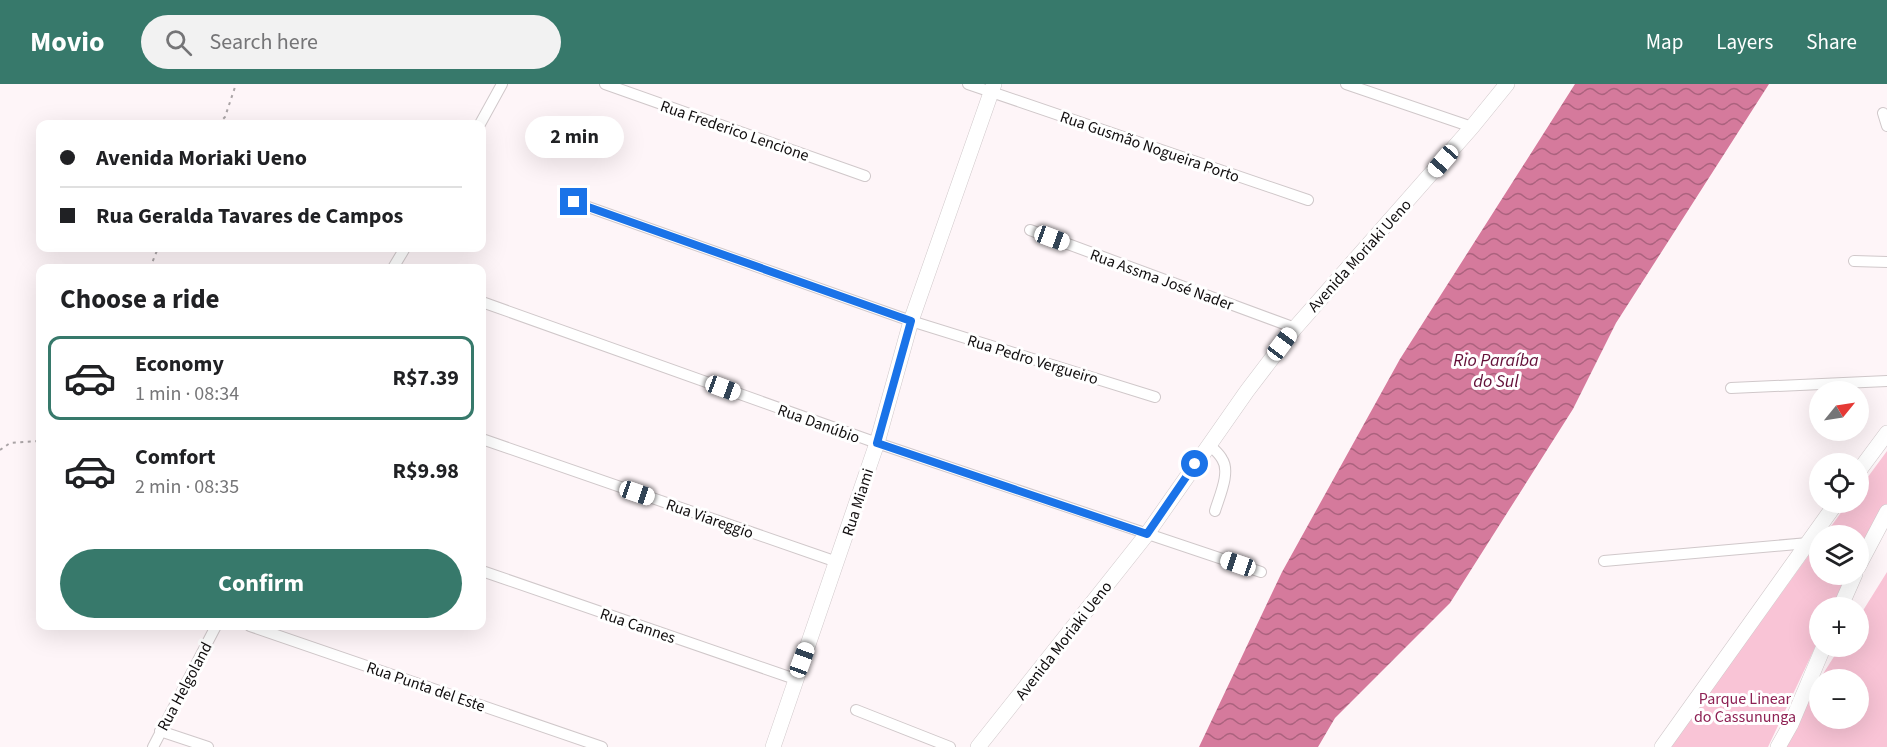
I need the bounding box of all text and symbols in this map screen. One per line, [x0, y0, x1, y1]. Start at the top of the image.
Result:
search box [141, 15, 561, 69]
text: Movio [30, 22, 105, 62]
icon: search [162, 26, 195, 59]
text: Search here [210, 26, 318, 58]
text: Map [1646, 27, 1683, 57]
text: Layers [1716, 27, 1773, 57]
text: Share [1806, 27, 1857, 57]
street label: Rua Frederico Lencione [657, 95, 812, 167]
street label: Rua Gusmão Nogueira Porto [1057, 106, 1242, 188]
callout: 2 min [524, 115, 624, 157]
text: 2 min [550, 123, 599, 151]
text: Avenida Moriaki Ueno [96, 142, 307, 174]
car [1424, 142, 1462, 180]
route end [560, 188, 587, 215]
street label: Avenida Moriaki Ueno [1303, 194, 1417, 317]
text: Rua Geralda Tavares de Campos [96, 200, 403, 232]
car [1032, 223, 1072, 253]
street label: Rua Assma José Nader [1087, 244, 1237, 316]
text: Choose a ride [60, 280, 220, 319]
car [1264, 324, 1300, 364]
street label: Rua Pedro Vergueiro [965, 330, 1101, 390]
text: Economy [135, 348, 224, 380]
water label: Rio Paraíba do Sul [1453, 348, 1539, 394]
icon: car [63, 351, 117, 405]
text: R$7.39 [392, 362, 459, 394]
car [703, 373, 743, 403]
text: 1 min · 08:34 [135, 380, 239, 408]
north arrow [1809, 381, 1869, 441]
map controls [1809, 381, 1869, 729]
street label: Rua Danúbio [775, 399, 863, 449]
text: Comfort [135, 441, 216, 473]
icon: car [63, 444, 117, 498]
route start [1181, 450, 1208, 477]
button: locate [1809, 453, 1869, 513]
text: R$9.98 [392, 455, 459, 487]
street label: Rua Miami [837, 466, 879, 539]
text: 2 min · 08:35 [135, 473, 239, 501]
car [617, 479, 657, 507]
street label: Rua Viareggio [663, 494, 756, 544]
button: layers [1809, 525, 1869, 585]
button: Confirm [60, 549, 462, 618]
car [1218, 550, 1258, 578]
street label: Avenida Moriaki Ueno [1010, 577, 1117, 705]
button: + [1809, 597, 1869, 657]
street label: Rua Cannes [597, 603, 679, 649]
street label: Rua Helgoland [152, 638, 218, 735]
car [787, 640, 817, 680]
street label: Rua Punta del Este [363, 656, 488, 718]
button: − [1809, 669, 1869, 729]
park label: Parque Linear do Cassununga [1694, 688, 1796, 728]

